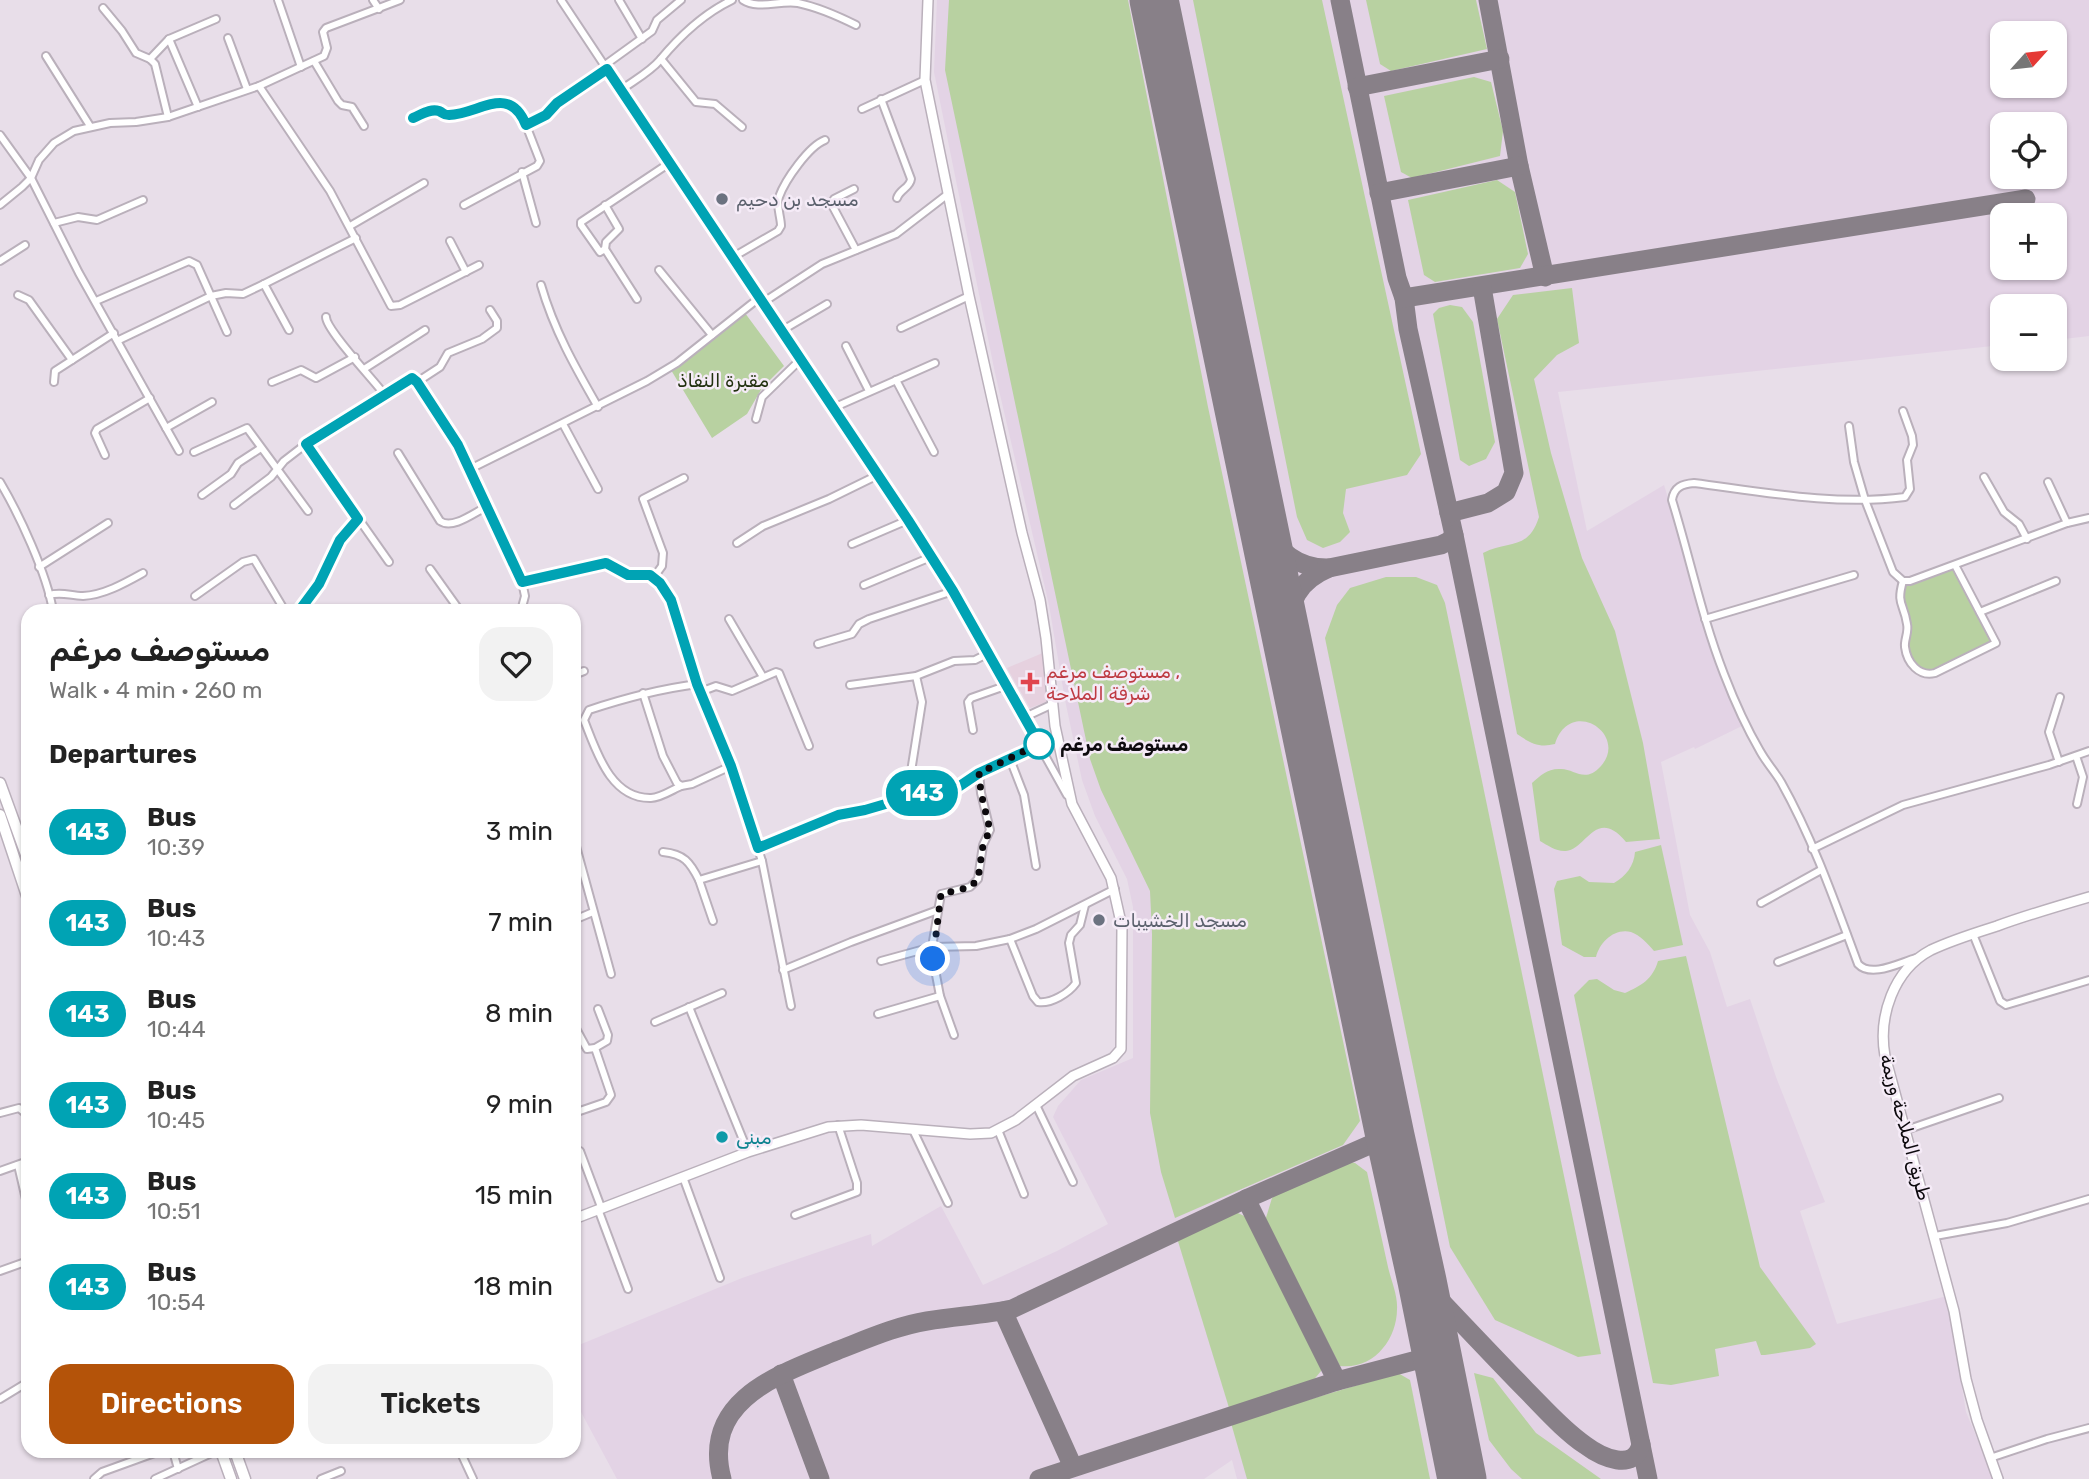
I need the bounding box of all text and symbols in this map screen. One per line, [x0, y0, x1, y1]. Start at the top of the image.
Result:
north arrow [1990, 21, 2067, 98]
map controls [1990, 21, 2067, 371]
button: locate [1990, 112, 2067, 189]
place label: مسجد بن دحيم [736, 188, 859, 212]
marker: مسجد بن دحيم [714, 191, 730, 207]
button: + [1990, 203, 2067, 280]
button: − [1990, 294, 2067, 371]
park label: مقبرة النفاذ [677, 369, 769, 392]
button: heart [479, 627, 553, 701]
text: مستوصف مرغم [49, 630, 270, 669]
place label: مستوصف مرغم , شرفة الملاحة [1046, 660, 1180, 705]
marker: مستوصف مرغم , شرفة الملاحة [1020, 672, 1040, 692]
text: Walk · 4 min · 260 m [49, 676, 263, 704]
marker: مستوصف مرغم [1024, 729, 1054, 759]
place label: مستوصف مرغم [1060, 733, 1188, 757]
text: Departures [49, 739, 197, 770]
line badge: 143 [882, 770, 962, 816]
text: 143 [900, 779, 944, 807]
text: Bus [147, 802, 196, 833]
text: 3 min [486, 816, 553, 847]
text: 143 [65, 818, 110, 846]
text: 10:39 [147, 833, 205, 861]
text: Bus [147, 893, 196, 924]
text: 7 min [488, 907, 553, 938]
text: 143 [65, 909, 110, 937]
place label: مسجد الخشيبات [1113, 909, 1247, 932]
marker: مسجد الخشيبات [1091, 912, 1107, 928]
text: 10:43 [147, 924, 205, 952]
your location [915, 941, 950, 976]
text: Bus [147, 984, 196, 1015]
text: 8 min [485, 998, 553, 1029]
text: 143 [65, 1000, 110, 1028]
text: 10:44 [147, 1015, 206, 1043]
street label: طريق الملاحة وريمة [1875, 1051, 1936, 1203]
text: Bus [147, 1075, 196, 1106]
text: 9 min [486, 1089, 553, 1120]
text: 143 [65, 1091, 110, 1119]
text: 10:45 [147, 1106, 205, 1134]
place label: مبنى [736, 1126, 771, 1149]
marker: مبنى [714, 1129, 730, 1145]
text: Bus [147, 1166, 196, 1197]
text: 15 min [475, 1180, 553, 1211]
text: 143 [65, 1182, 110, 1210]
text: 10:51 [147, 1197, 201, 1225]
text: Bus [147, 1257, 196, 1288]
text: 18 min [474, 1271, 553, 1302]
text: 143 [65, 1273, 110, 1301]
text: 10:54 [147, 1288, 205, 1316]
button: Directions [49, 1364, 294, 1444]
button: Tickets [308, 1364, 553, 1444]

